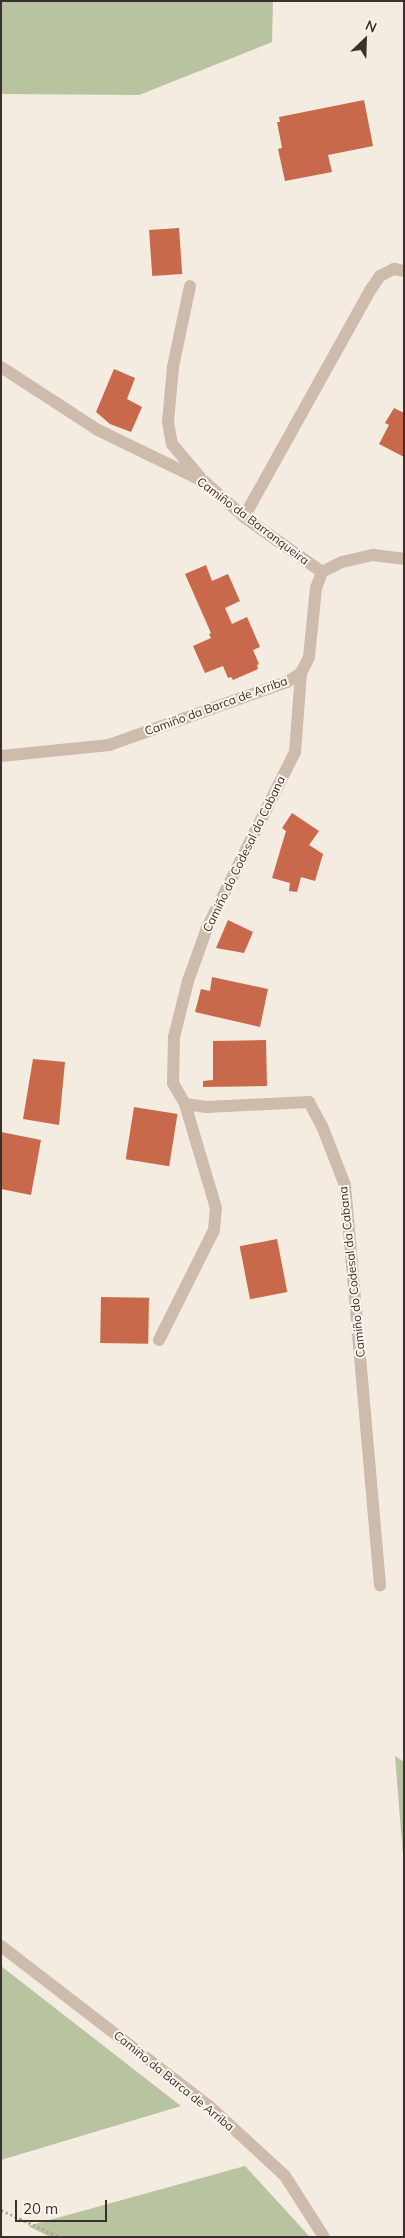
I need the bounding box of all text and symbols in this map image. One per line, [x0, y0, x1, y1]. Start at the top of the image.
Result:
north arrow [340, 15, 390, 65]
text: N [363, 16, 380, 37]
street label: Camiño da Barranqueira [194, 474, 312, 568]
street label: Camiño da Barca de Arriba [143, 673, 289, 739]
street label: Camiño do Codesal da Cabana [200, 774, 288, 934]
street label: Camiño do Codesal da Cabana [336, 1186, 368, 1358]
street label: Camiño da Barca de Arriba [111, 2028, 237, 2134]
scale bar [18, 2190, 110, 2222]
text: 20 m [23, 2199, 58, 2218]

